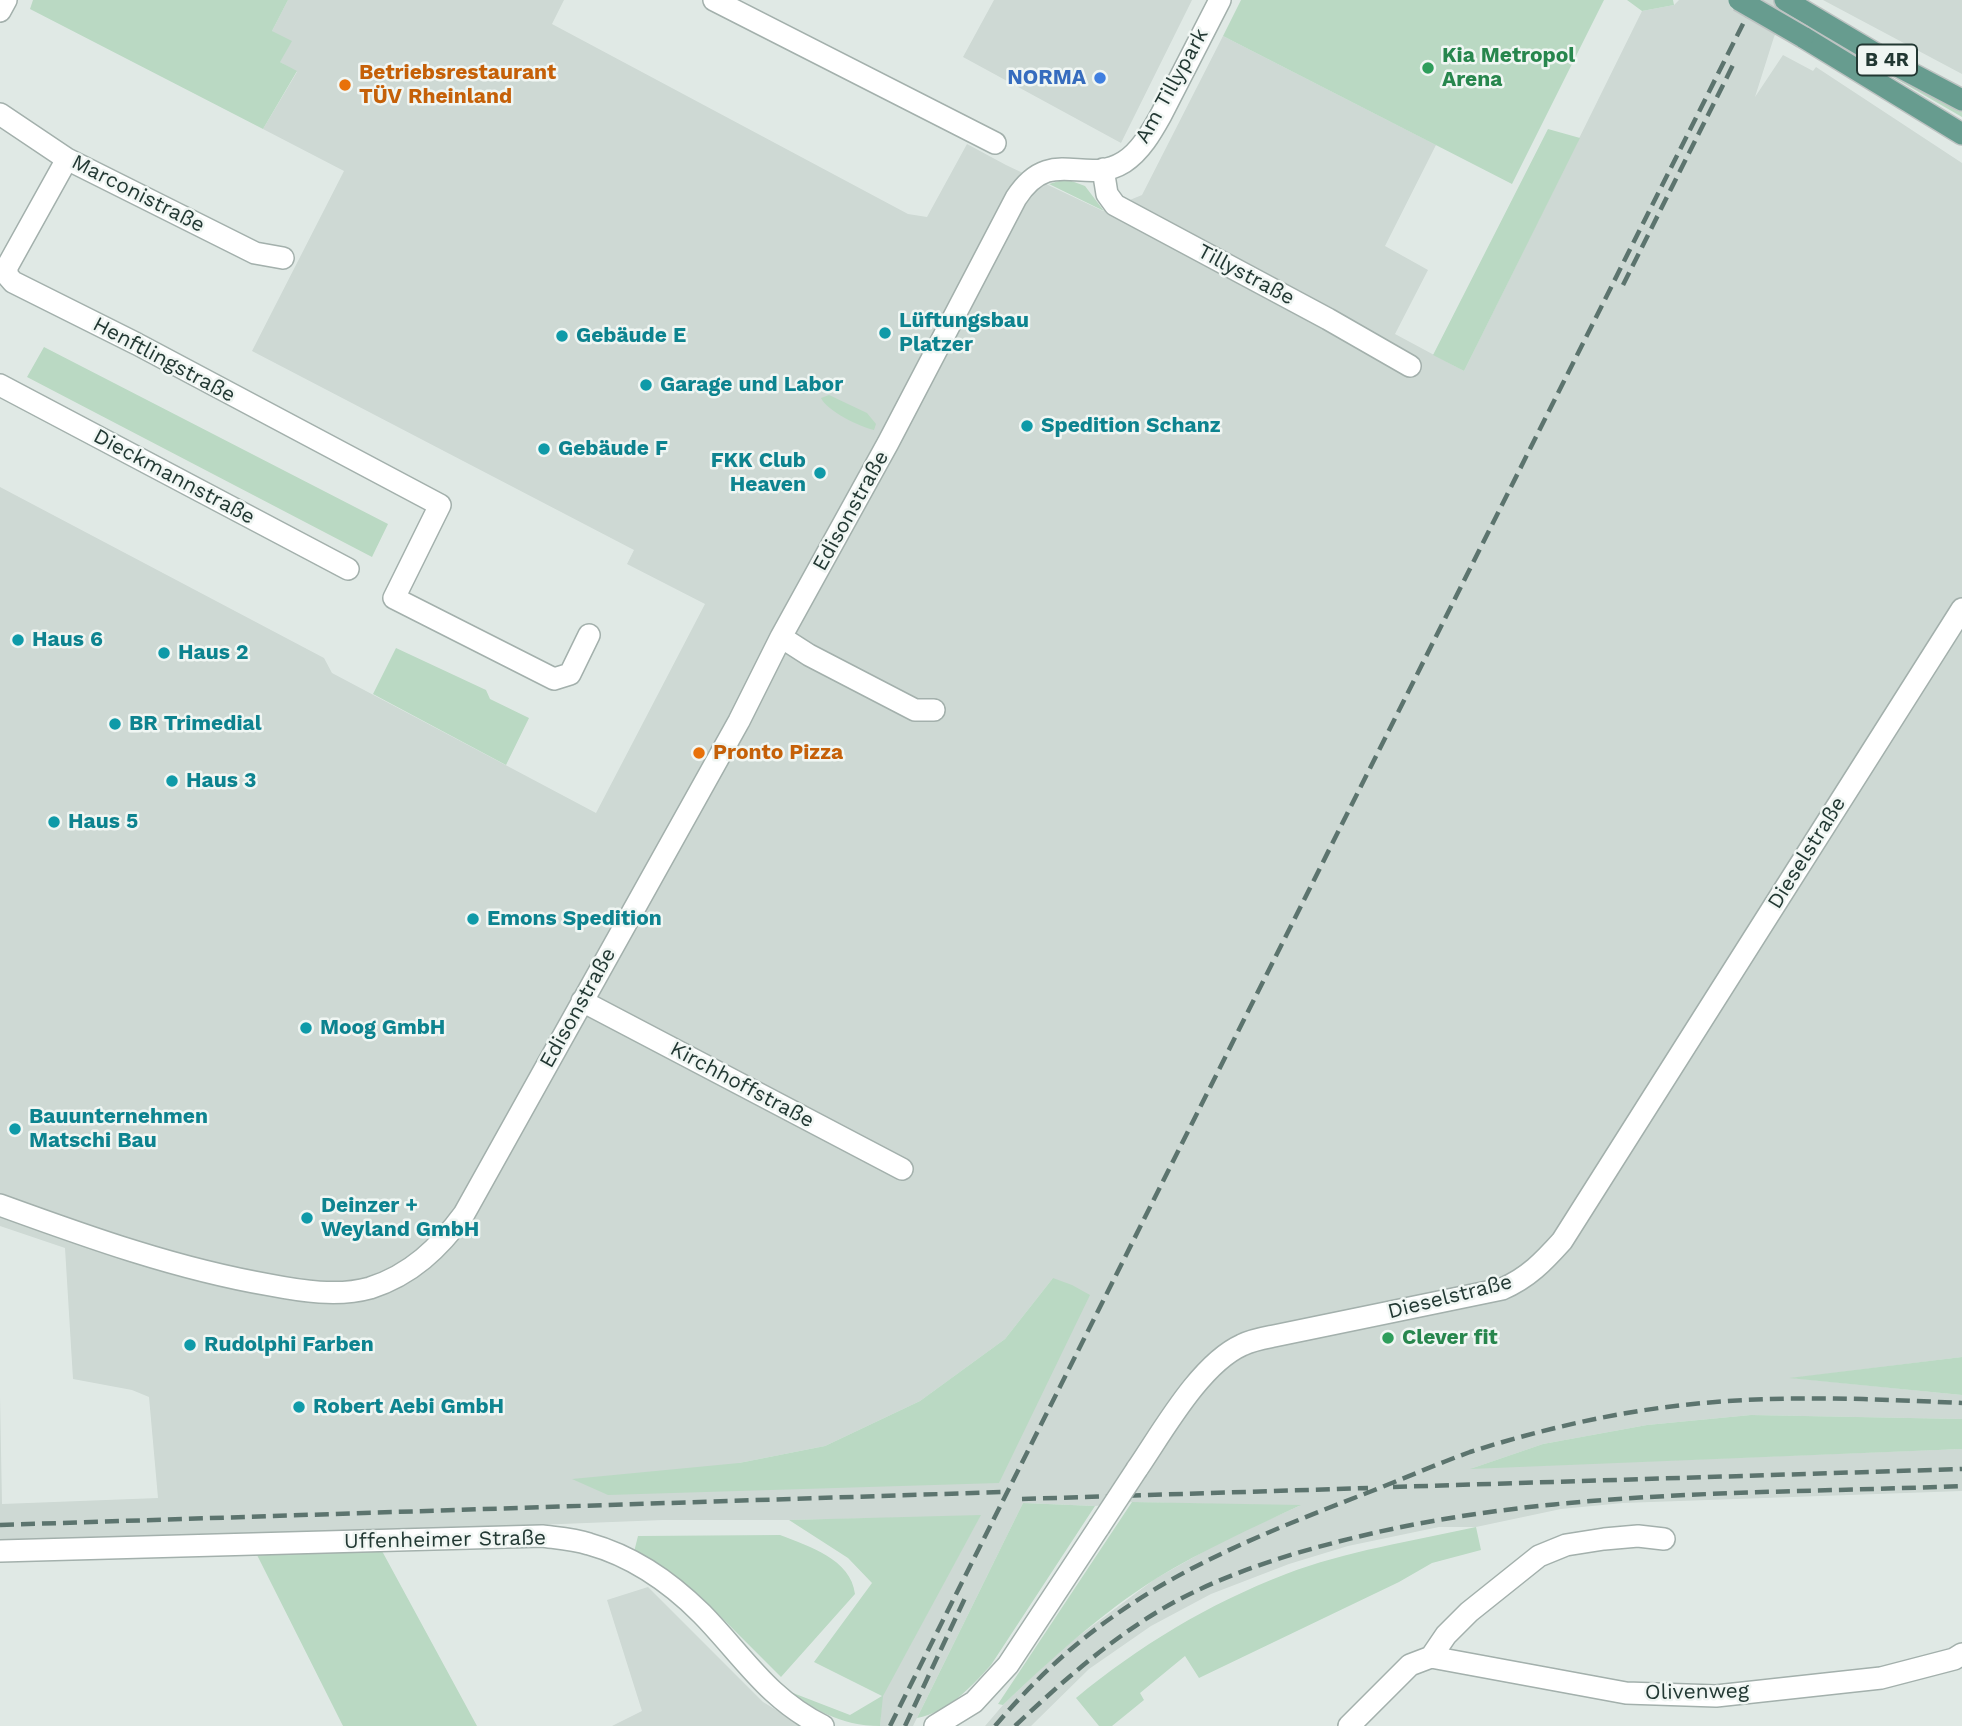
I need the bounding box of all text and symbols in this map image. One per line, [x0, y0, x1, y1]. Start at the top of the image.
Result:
street label: Am Tillypark [1130, 24, 1214, 148]
place label: Kia Metropol Arena [1442, 43, 1575, 93]
road number: B 4R [1857, 44, 1917, 76]
place label: Betriebsrestaurant TÜV Rheinland [359, 60, 556, 110]
marker: Kia Metropol Arena [1420, 60, 1436, 76]
place label: NORMA [1007, 65, 1086, 91]
marker: NORMA [1092, 70, 1108, 86]
marker: Betriebsrestaurant TÜV Rheinland [337, 77, 353, 93]
street label: Marconistraße [67, 150, 209, 238]
street label: Tillystraße [1193, 239, 1299, 311]
place label: Lüftungsbau Platzer [899, 308, 1029, 358]
street label: Henftlingstraße [89, 312, 239, 408]
place label: Gebäude E [576, 323, 686, 349]
marker: Lüftungsbau Platzer [877, 325, 893, 341]
marker: Gebäude E [554, 328, 570, 344]
place label: Garage und Labor [660, 372, 843, 398]
marker: Garage und Labor [638, 377, 654, 393]
place label: Spedition Schanz [1041, 413, 1220, 439]
marker: Spedition Schanz [1019, 418, 1035, 434]
street label: Dieckmannstraße [89, 424, 259, 530]
place label: Gebäude F [558, 436, 668, 462]
marker: Gebäude F [536, 441, 552, 457]
street label: Edisonstraße [808, 447, 894, 575]
place label: FKK Club Heaven [711, 448, 806, 498]
marker: FKK Club Heaven [812, 465, 828, 481]
place label: Haus 6 [32, 627, 103, 653]
marker: Haus 6 [10, 632, 26, 648]
place label: Haus 2 [178, 640, 248, 666]
marker: Haus 2 [156, 645, 172, 661]
place label: BR Trimedial [129, 711, 262, 737]
marker: BR Trimedial [107, 716, 123, 732]
place label: Pronto Pizza [713, 740, 843, 766]
marker: Pronto Pizza [691, 745, 707, 761]
place label: Haus 3 [186, 768, 256, 794]
marker: Haus 3 [164, 773, 180, 789]
street label: Dieselstraße [1763, 792, 1851, 914]
place label: Haus 5 [68, 809, 138, 835]
marker: Haus 5 [46, 814, 62, 830]
place label: Emons Spedition [487, 906, 662, 932]
marker: Emons Spedition [465, 911, 481, 927]
street label: Edisonstraße [535, 944, 621, 1072]
place label: Moog GmbH [320, 1015, 445, 1041]
marker: Moog GmbH [298, 1020, 314, 1036]
street label: Kirchhoffstraße [666, 1036, 818, 1134]
place label: Bauunternehmen Matschi Bau [29, 1104, 208, 1154]
marker: Bauunternehmen Matschi Bau [7, 1121, 23, 1137]
place label: Deinzer + Weyland GmbH [321, 1193, 479, 1243]
marker: Deinzer + Weyland GmbH [299, 1210, 315, 1226]
street label: Dieselstraße [1385, 1269, 1515, 1325]
place label: Clever fit [1402, 1325, 1498, 1351]
marker: Clever fit [1380, 1330, 1396, 1346]
place label: Rudolphi Farben [204, 1332, 374, 1358]
marker: Rudolphi Farben [182, 1337, 198, 1353]
place label: Robert Aebi GmbH [313, 1394, 504, 1420]
marker: Robert Aebi GmbH [291, 1399, 307, 1415]
street label: Uffenheimer Straße [344, 1526, 546, 1554]
street label: Olivenweg [1645, 1678, 1749, 1706]

